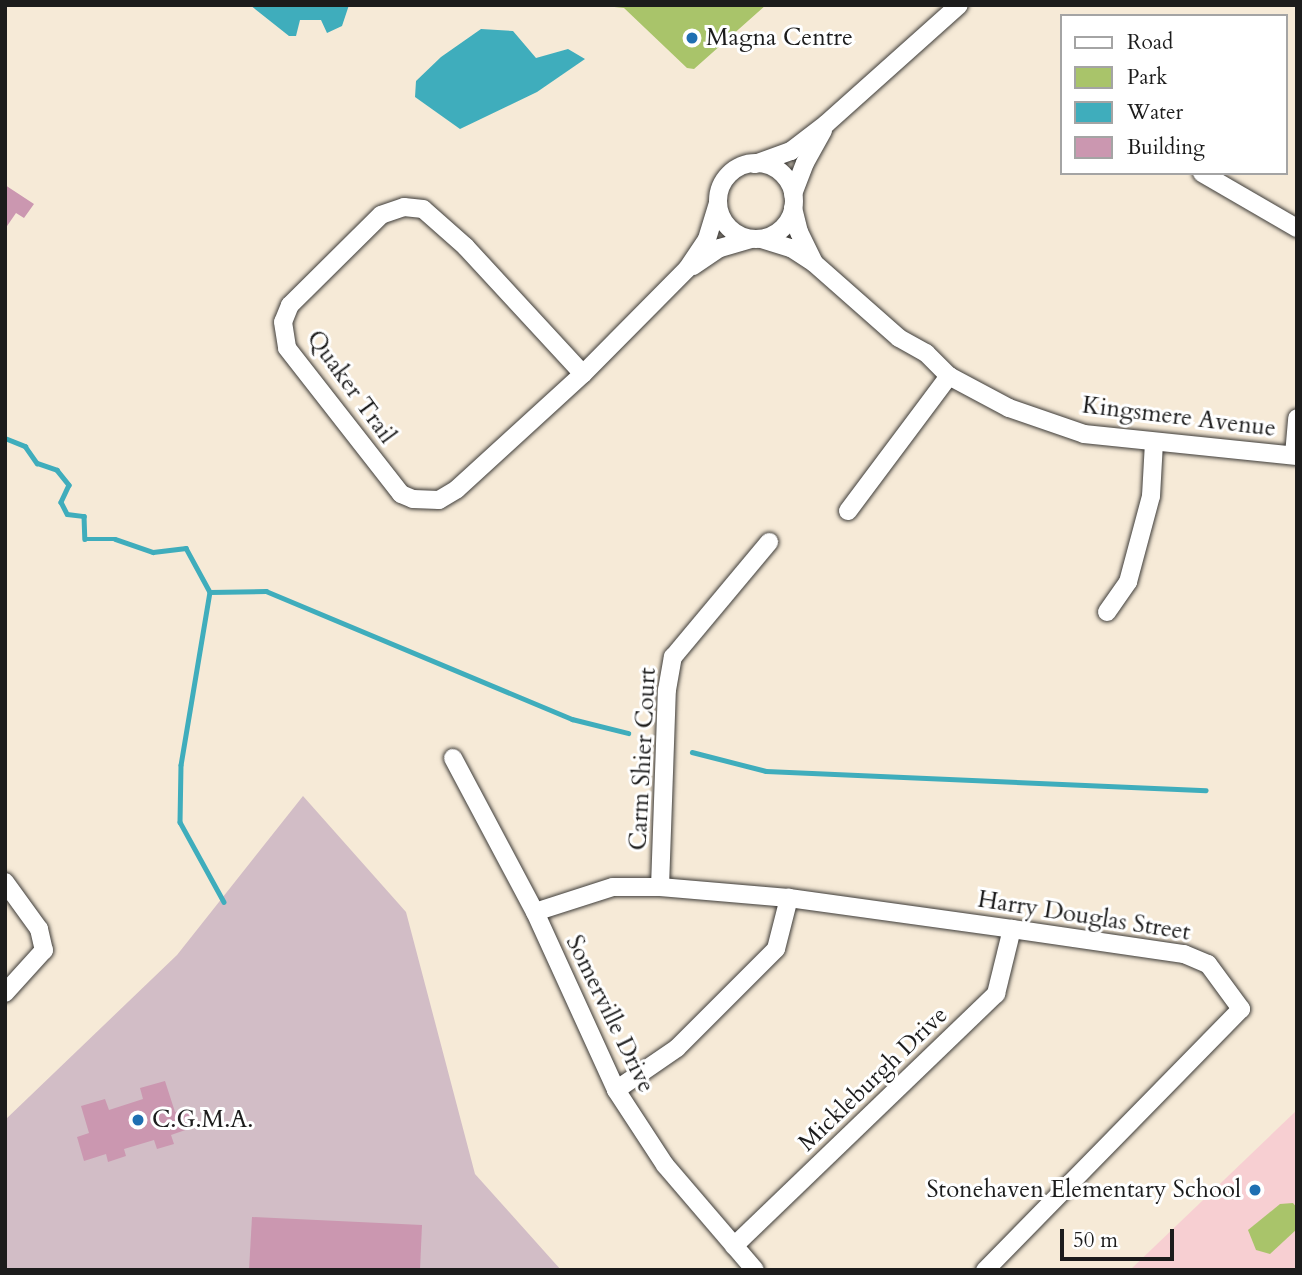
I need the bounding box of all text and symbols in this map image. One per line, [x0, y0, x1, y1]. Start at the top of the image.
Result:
legend [1060, 14, 1288, 175]
place label: Magna Centre [706, 24, 853, 52]
text: Road [1127, 28, 1173, 57]
marker: Magna Centre [684, 30, 700, 46]
text: Park [1127, 63, 1167, 92]
text: Water [1127, 98, 1183, 127]
text: Building [1127, 133, 1205, 162]
street label: Quaker Trail [300, 325, 402, 449]
street label: Kingsmere Avenue [1081, 391, 1277, 443]
street label: Carm Shier Court [624, 667, 662, 851]
street label: Harry Douglas Street [976, 885, 1192, 947]
street label: Somerville Drive [559, 931, 661, 1097]
street label: Mickleburgh Drive [792, 1001, 954, 1157]
place label: C.G.M.A. [152, 1106, 253, 1134]
marker: C.G.M.A. [130, 1112, 146, 1128]
place label: Stonehaven Elementary School [927, 1176, 1241, 1204]
marker: Stonehaven Elementary School [1247, 1182, 1263, 1198]
scale bar [1064, 1216, 1178, 1260]
text: 50 m [1073, 1226, 1118, 1255]

